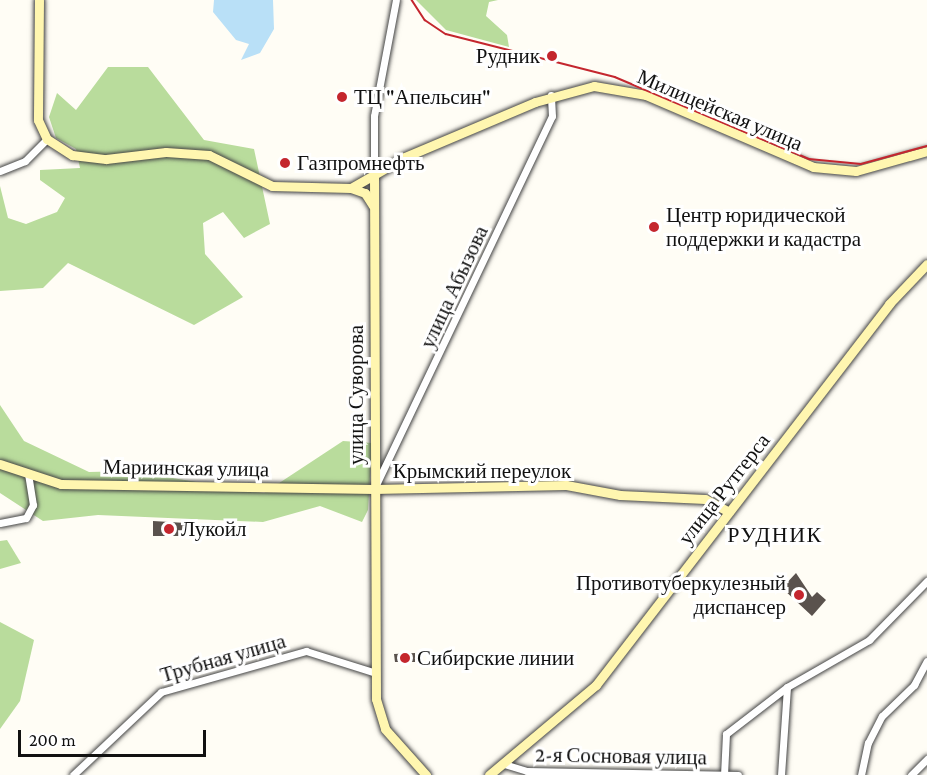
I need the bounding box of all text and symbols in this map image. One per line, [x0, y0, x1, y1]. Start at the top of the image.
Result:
place label: Рудник [476, 43, 540, 69]
marker: Рудник [545, 49, 559, 63]
street label: Милицейская улица [633, 64, 807, 156]
place label: ТЦ "Апельсин" [354, 84, 491, 110]
marker: ТЦ "Апельсин" [335, 90, 349, 104]
place label: Газпромнефть [297, 150, 425, 176]
marker: Газпромнефть [278, 156, 292, 170]
place label: Центр юридической поддержки и кадастра [666, 202, 861, 252]
marker: Центр юридической поддержки и кадастра [647, 220, 661, 234]
street label: улица Абызова [415, 222, 493, 352]
street label: улица Суворова [343, 325, 369, 465]
street label: улица Рутгерса [673, 428, 775, 550]
street label: Мариинская улица [103, 454, 269, 482]
street label: Крымский переулок [393, 458, 571, 484]
place label: Лукойл [181, 516, 247, 542]
marker: Лукойл [162, 522, 176, 536]
district label: РУДНИК [727, 522, 823, 548]
place label: Противотуберкулезный диспансер [576, 570, 786, 620]
marker: Противотуберкулезный диспансер [790, 586, 808, 604]
street label: Трубная улица [157, 628, 289, 688]
place label: Сибирские линии [417, 645, 574, 671]
marker: Сибирские линии [398, 651, 412, 665]
scale bar [21, 718, 208, 756]
text: 200 m [29, 730, 76, 750]
street label: 2-я Сосновая улица [535, 742, 707, 770]

